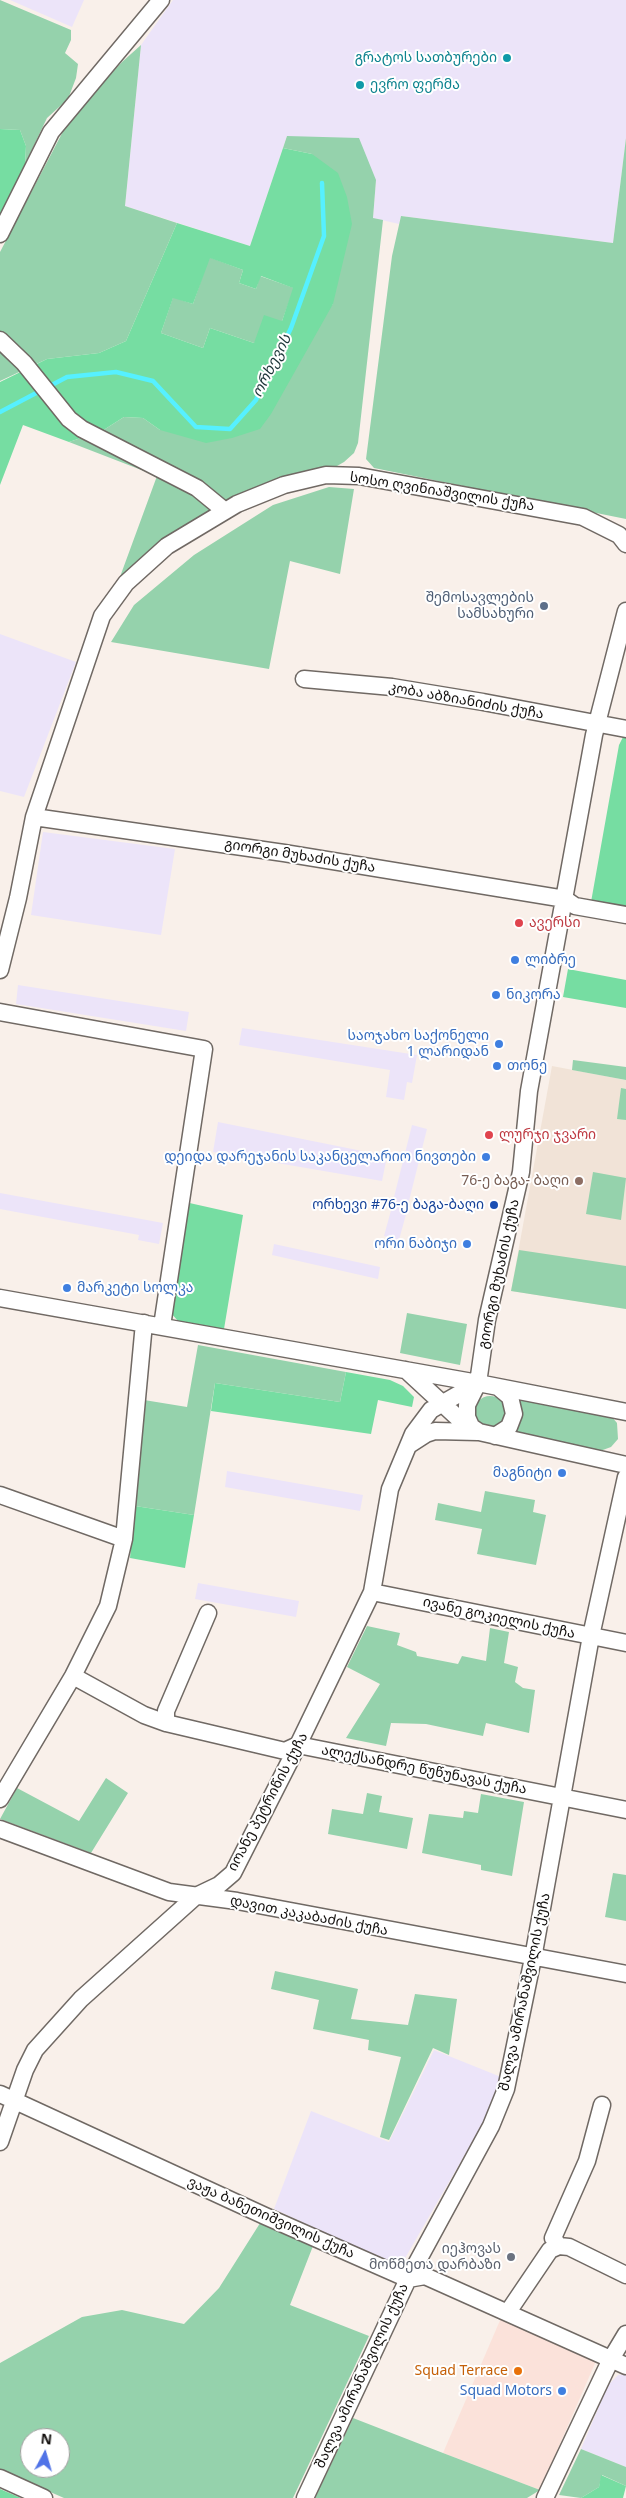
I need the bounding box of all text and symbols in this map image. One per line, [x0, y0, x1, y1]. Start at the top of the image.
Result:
place label: გრატოს სათბურები [355, 50, 497, 66]
marker: გრატოს სათბურები [501, 52, 513, 64]
place label: ევრო ფერმა [370, 77, 460, 93]
marker: ევრო ფერმა [354, 79, 366, 91]
water label: ორხევის [249, 332, 295, 400]
street label: სოსო ღვინიაშვილის ქუჩა [348, 469, 536, 515]
place label: შემოსავლების სამსახური [426, 590, 534, 622]
marker: შემოსავლების სამსახური [538, 600, 550, 612]
street label: კობა აბზიანიძის ქუჩა [387, 679, 545, 723]
street label: გიორგი მუხაძის ქუჩა [223, 836, 377, 876]
place label: ავერსი [529, 915, 581, 931]
marker: ავერსი [513, 917, 525, 929]
place label: ლიბრე [525, 952, 576, 968]
marker: ლიბრე [509, 954, 521, 966]
place label: ნიკორა [506, 987, 561, 1003]
marker: ნიკორა [490, 989, 502, 1001]
place label: საოჯახო საქონელი 1 ლარიდან [348, 1028, 489, 1060]
marker: საოჯახო საქონელი 1 ლარიდან [493, 1038, 505, 1050]
place label: თონე [507, 1058, 547, 1074]
marker: თონე [491, 1060, 503, 1072]
place label: ლურჯი ჯვარი [499, 1127, 596, 1143]
marker: ლურჯი ჯვარი [483, 1129, 495, 1141]
place label: დეიდა დარეჯანის საკანცელარიო ნივთები [164, 1149, 476, 1165]
marker: დეიდა დარეჯანის საკანცელარიო ნივთები [480, 1151, 492, 1163]
place label: 76-ე ბაგა- ბაღი [461, 1173, 569, 1189]
marker: 76-ე ბაგა- ბაღი [573, 1175, 585, 1187]
place label: ორხევი #76-ე ბაგა-ბაღი [312, 1197, 484, 1213]
street label: გიორგი მუხაძის ქუჩა [475, 1198, 523, 1350]
marker: ორხევი #76-ე ბაგა-ბაღი [488, 1199, 500, 1211]
place label: ორი ნაბიჯი [374, 1236, 457, 1252]
marker: ორი ნაბიჯი [461, 1238, 473, 1250]
place label: მარკეტი სოლკა [77, 1280, 194, 1296]
marker: მარკეტი სოლკა [61, 1282, 73, 1294]
place label: მაგნიტი [493, 1465, 552, 1481]
marker: მაგნიტი [556, 1467, 568, 1479]
street label: ივანე გოკიელის ქუჩა [421, 1594, 577, 1642]
street label: იოანე პეტრიწის ქუჩა [224, 1730, 312, 1874]
street label: ალექსანდრე წუწუნავას ქუჩა [320, 1742, 528, 1798]
street label: შალვა ამირანაშვილის ქუჩა [496, 1891, 554, 2093]
street label: დავით კაკაბაძის ქუჩა [229, 1892, 389, 1940]
street label: ვაჟა ბანეთიშვილის ქუჩა [185, 2174, 357, 2262]
place label: იეჰოვას მოწმეთა დარბაზი [369, 2241, 501, 2274]
marker: იეჰოვას მოწმეთა დარბაზი [505, 2251, 517, 2263]
street label: შალვა ამირანაშვილის ქუჩა [312, 2281, 412, 2471]
place label: Squad Terrace [414, 2363, 508, 2379]
marker: Squad Terrace [512, 2365, 524, 2377]
place label: Squad Motors [460, 2383, 552, 2399]
marker: Squad Motors [556, 2385, 568, 2397]
north arrow [20, 2428, 70, 2478]
text: N [40, 2429, 53, 2449]

